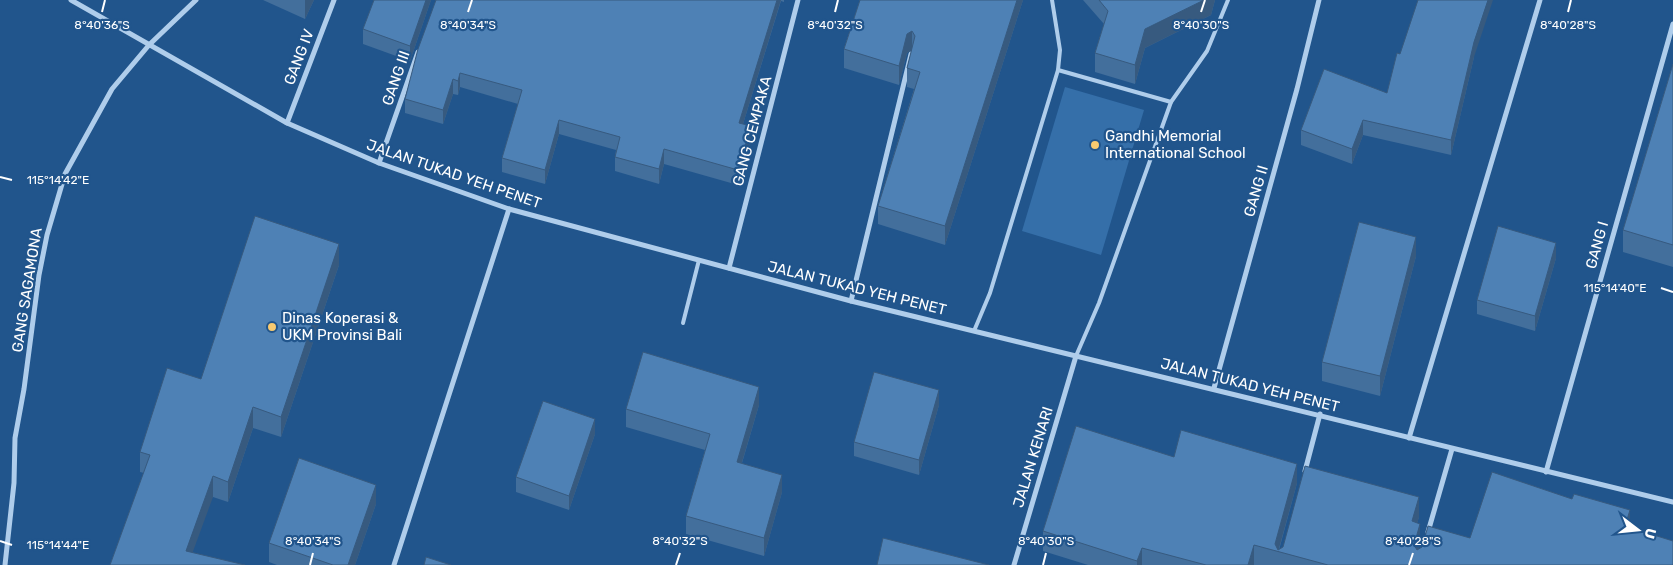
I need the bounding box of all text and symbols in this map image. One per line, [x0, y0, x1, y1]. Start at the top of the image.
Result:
text: 8°40'36"S [74, 18, 130, 32]
text: 8°40'34"S [440, 18, 496, 32]
text: 8°40'32"S [807, 18, 863, 32]
text: 8°40'30"S [1173, 18, 1229, 32]
text: 8°40'28"S [1540, 18, 1596, 32]
street label: GANG IV [280, 26, 318, 87]
street label: GANG III [378, 48, 414, 108]
street label: GANG CEMPAKA [729, 74, 775, 188]
place label: Gandhi Memorial International School [1105, 127, 1246, 162]
street label: JALAN TUKAD YEH PENET [364, 136, 544, 212]
marker: Gandhi Memorial International School [1089, 139, 1101, 151]
street label: GANG II [1240, 163, 1272, 219]
text: 115°14'42"E [27, 173, 89, 187]
street label: GANG I [1582, 219, 1612, 271]
street label: GANG SAGAMONA [8, 226, 46, 354]
street label: JALAN TUKAD YEH PENET [766, 257, 949, 319]
text: 115°14'40"E [1583, 281, 1647, 295]
place label: Dinas Koperasi & UKM Provinsi Bali [282, 309, 402, 344]
marker: Dinas Koperasi & UKM Provinsi Bali [266, 321, 278, 333]
street label: JALAN TUKAD YEH PENET [1159, 354, 1342, 416]
street label: JALAN KENARI [1009, 404, 1057, 510]
north arrow [1613, 505, 1663, 555]
text: U [1640, 526, 1660, 541]
text: 8°40'34"S [285, 534, 341, 548]
text: 8°40'32"S [652, 534, 708, 548]
text: 8°40'30"S [1018, 534, 1074, 548]
text: 8°40'28"S [1385, 534, 1441, 548]
text: 115°14'44"E [27, 538, 89, 552]

